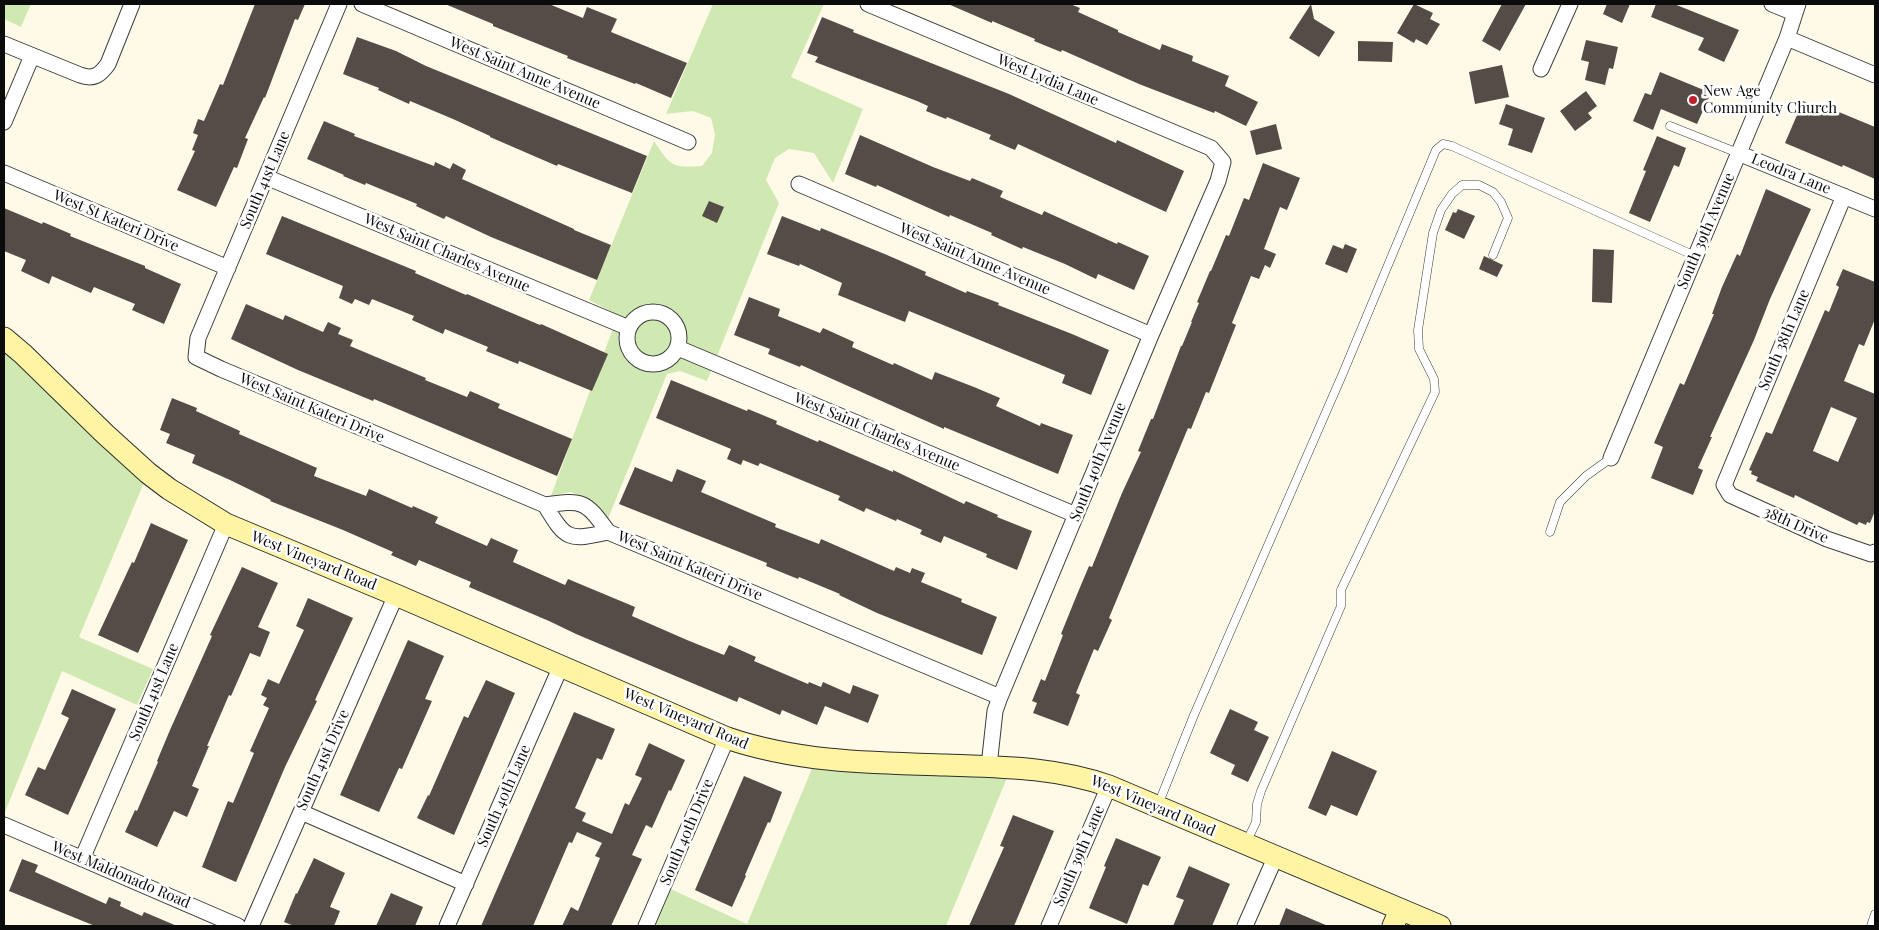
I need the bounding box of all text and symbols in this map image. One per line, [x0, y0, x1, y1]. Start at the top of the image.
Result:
street label: West Saint Anne Avenue [447, 33, 603, 113]
street label: West Lydia Lane [995, 51, 1101, 109]
place label: New Age Community Church [1703, 82, 1837, 117]
marker: New Age Community Church [1687, 94, 1699, 106]
street label: South 41st Lane [236, 128, 294, 232]
street label: Leodra Lane [1749, 150, 1833, 198]
street label: South 39th Avenue [1673, 170, 1739, 292]
street label: West St Kateri Drive [50, 186, 182, 256]
street label: West Saint Charles Avenue [361, 210, 533, 296]
street label: West Saint Anne Avenue [897, 219, 1053, 299]
street label: South 38th Lane [1755, 287, 1813, 393]
street label: West Saint Kateri Drive [237, 369, 387, 447]
street label: West Saint Charles Avenue [791, 389, 963, 475]
street label: South 40th Avenue [1066, 400, 1130, 524]
street label: 38th Drive [1761, 503, 1831, 547]
street label: West Saint Kateri Drive [615, 527, 765, 605]
street label: West Vineyard Road [249, 528, 379, 594]
street label: South 41st Lane [125, 640, 183, 744]
street label: West Vineyard Road [621, 685, 751, 753]
street label: South 41st Drive [293, 707, 353, 813]
street label: South 40th Lane [473, 742, 535, 850]
street label: West Vineyard Road [1088, 772, 1218, 840]
street label: South 40th Drive [656, 776, 718, 888]
street label: South 39th Lane [1050, 803, 1108, 909]
street label: West Maldonado Road [49, 838, 193, 912]

